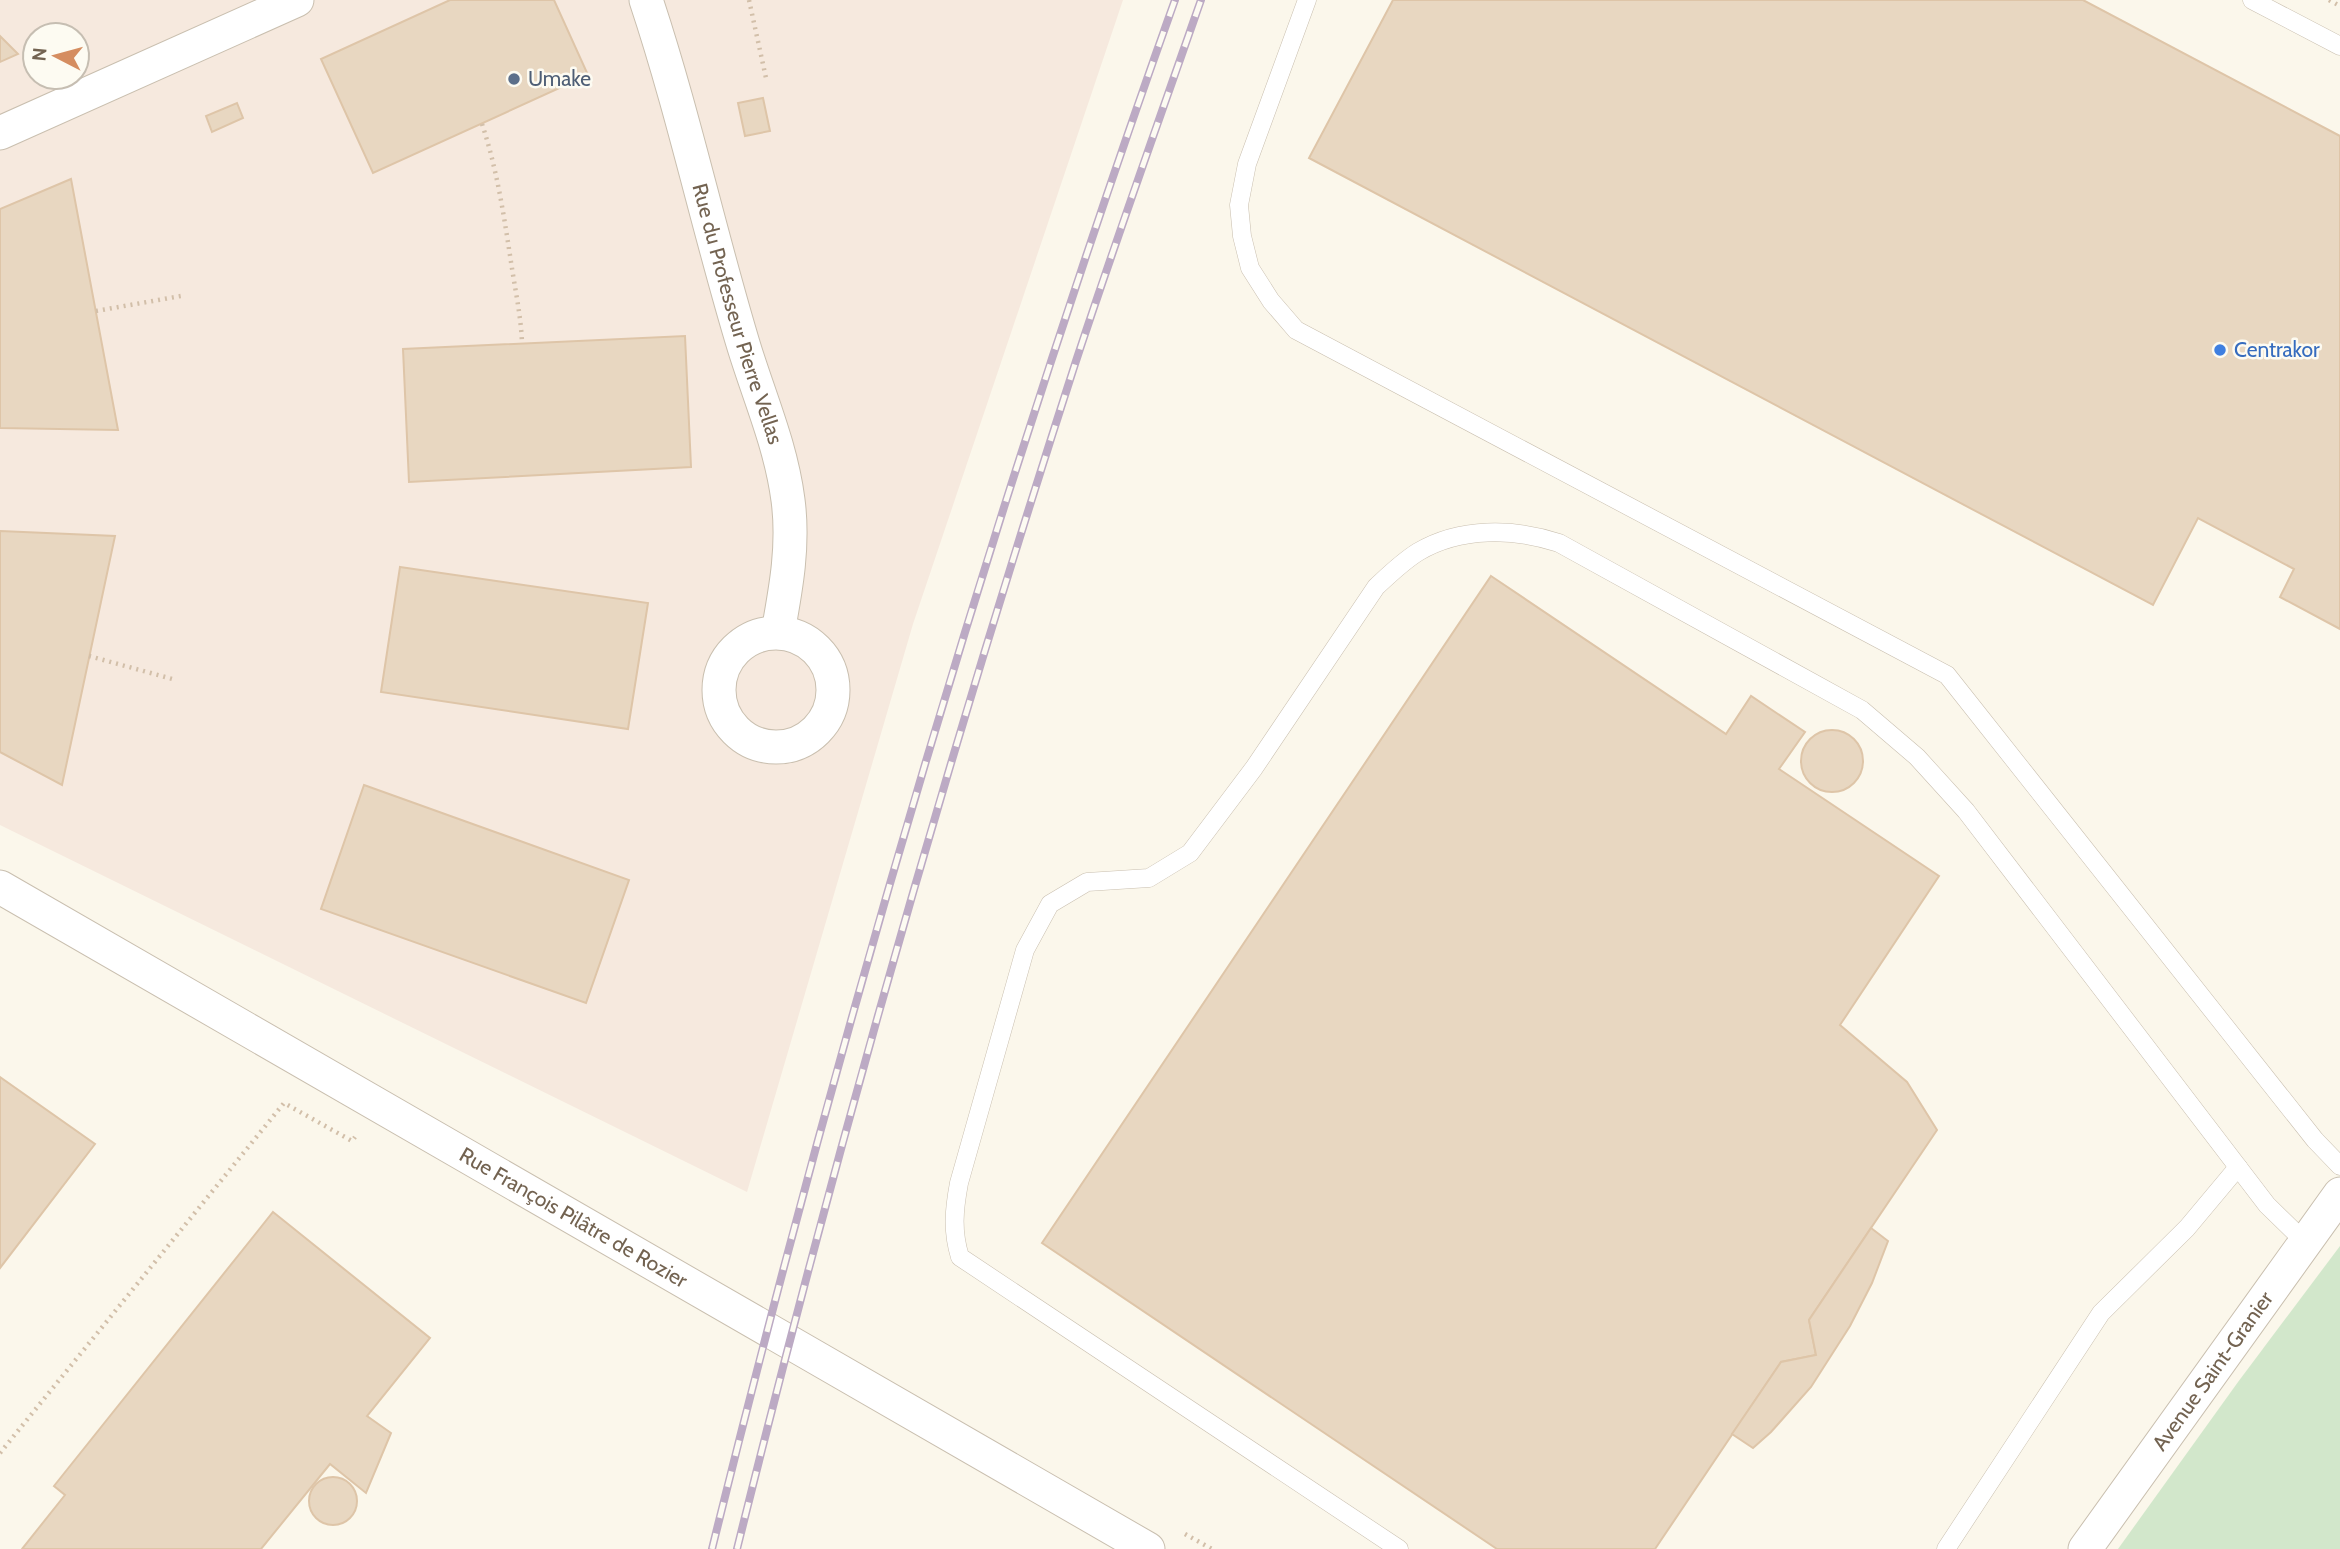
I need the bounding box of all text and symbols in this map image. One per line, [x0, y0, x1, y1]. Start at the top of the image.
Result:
north arrow [21, 21, 91, 91]
text: N [27, 46, 52, 62]
place label: Umake [528, 66, 591, 91]
marker: Umake [506, 71, 522, 87]
street label: Rue du Professeur Pierre Vellas [687, 181, 788, 447]
place label: Centrakor [2234, 337, 2320, 362]
marker: Centrakor [2212, 342, 2228, 358]
street label: Rue François Pilâtre de Rozier [455, 1142, 692, 1293]
street label: Avenue Saint-Granier [2147, 1286, 2278, 1455]

